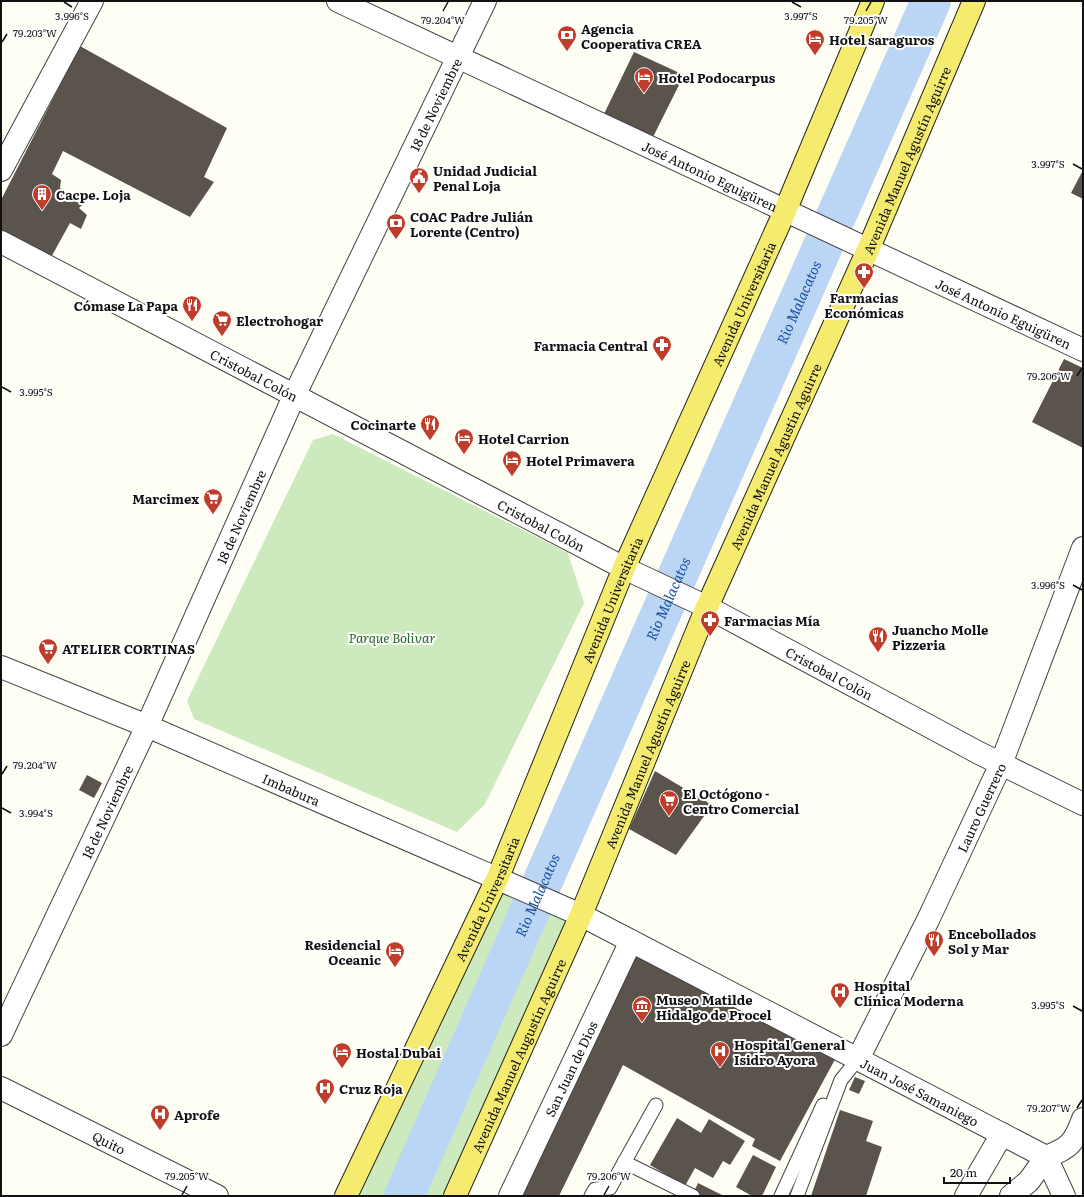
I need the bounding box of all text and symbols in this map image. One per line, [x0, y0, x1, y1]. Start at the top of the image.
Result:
text: 3.996°S [55, 8, 89, 23]
text: 3.997°S [784, 8, 818, 23]
text: 79.204°W [421, 12, 465, 27]
text: 79.205°W [844, 12, 888, 27]
place label: Agencia Cooperativa CREA [581, 19, 702, 53]
bank icon: Agencia Cooperativa CREA [556, 24, 578, 52]
text: 79.203°W [13, 25, 57, 40]
hotel icon: Hotel saraguros [804, 28, 826, 56]
place label: Hotel saraguros [829, 30, 935, 49]
street label: 18 de Noviembre [404, 54, 466, 154]
street label: Avenida Manuel Agustín Aguirre [858, 63, 955, 257]
hotel icon: Hotel Podocarpus [633, 66, 655, 94]
place label: Hotel Podocarpus [658, 68, 776, 87]
street label: José Antonio Eguigüren [639, 135, 781, 215]
text: 3.997°S [1031, 156, 1065, 171]
place label: Unidad Judicial Penal Loja [433, 161, 537, 195]
public building icon: Unidad Judicial Penal Loja [408, 166, 430, 194]
building icon: Cacpe. Loja [31, 183, 53, 211]
place label: Cacpe. Loja [56, 185, 131, 204]
place label: COAC Padre Julián Lorente (Centro) [410, 207, 533, 241]
bank icon: COAC Padre Julián Lorente (Centro) [385, 212, 407, 240]
street label: Avenida Universitaria [707, 238, 780, 369]
water label: Rio Malacatos [771, 257, 825, 347]
pharmacy icon: Farmacias Económicas [853, 261, 875, 289]
street label: José Antonio Eguigüren [933, 273, 1075, 353]
place label: Farmacias Económicas [824, 288, 904, 322]
restaurant icon: Cómase La Papa [181, 294, 203, 322]
place label: Cómase La Papa [74, 296, 178, 315]
supermarket icon: Electrohogar [211, 309, 233, 337]
place label: Electrohogar [236, 311, 323, 330]
pharmacy icon: Farmacia Central [651, 334, 673, 362]
place label: Farmacia Central [534, 336, 648, 355]
street label: Cristobal Colón [207, 344, 302, 406]
street label: Avenida Manuel Agustín Aguirre [725, 360, 825, 553]
text: 79.206°W [1027, 368, 1071, 383]
text: 3.995°S [19, 384, 53, 399]
restaurant icon: Cocinarte [419, 413, 441, 441]
place label: Cocinarte [351, 415, 416, 434]
hotel icon: Hotel Carrion [453, 427, 475, 455]
place label: Hotel Carrion [478, 429, 569, 448]
hotel icon: Hotel Primavera [501, 449, 523, 477]
place label: Hotel Primavera [526, 451, 635, 470]
street label: 18 de Noviembre [211, 466, 270, 567]
supermarket icon: Marcimex [202, 487, 224, 515]
place label: Marcimex [132, 489, 199, 508]
street label: Cristobal Colón [494, 494, 589, 556]
street label: Avenida Universitaria [577, 533, 646, 666]
water label: Rio Malacatos [640, 554, 695, 643]
text: 3.996°S [1031, 577, 1065, 592]
pharmacy icon: Farmacias Mía [699, 609, 721, 637]
place label: Farmacias Mía [724, 611, 820, 630]
place label: Juancho Molle Pizzeria [892, 620, 988, 654]
restaurant icon: Juancho Molle Pizzeria [867, 625, 889, 653]
park label: Parque Bolivar [348, 628, 436, 647]
supermarket icon: ATELIER CORTINAS [37, 637, 59, 665]
place label: ATELIER CORTINAS [62, 639, 195, 658]
street label: Cristobal Colón [783, 642, 877, 704]
street label: Avenida Manuel Agustín Aguirre [600, 656, 694, 851]
text: 79.204°W [13, 757, 57, 772]
street label: Lauro Guerrero [952, 759, 1010, 855]
street label: 18 de Noviembre [76, 762, 137, 862]
street label: Imbabura [260, 768, 323, 810]
place label: El Octógono - Centro Comercial [683, 784, 800, 818]
supermarket icon: El Octógono - Centro Comercial [658, 789, 680, 817]
text: 3.994°S [19, 805, 53, 820]
street label: Avenida Universitaria [450, 833, 523, 964]
water label: Rio Malacatos [510, 850, 564, 940]
place label: Encebollados Sol y Mar [948, 924, 1037, 958]
restaurant icon: Encebollados Sol y Mar [923, 929, 945, 957]
place label: Residencial Oceanic [304, 935, 381, 969]
hotel icon: Residencial Oceanic [384, 940, 406, 968]
street label: Avenida Manuel Augustín Aguirre [466, 955, 570, 1155]
place label: Hospital Clínica Moderna [854, 976, 964, 1010]
hospital icon: Hospital Clínica Moderna [829, 981, 851, 1009]
place label: Museo Matilde Hidalgo de Procel [656, 990, 772, 1024]
museum icon: Museo Matilde Hidalgo de Procel [631, 995, 653, 1023]
text: 3.995°S [1031, 997, 1065, 1012]
street label: San Juan de Dios [540, 1018, 601, 1120]
place label: Hospital General Isidro Ayora [734, 1035, 846, 1069]
hospital icon: Hospital General Isidro Ayora [709, 1040, 731, 1068]
hotel icon: Hostal Dubai [331, 1041, 353, 1069]
place label: Hostal Dubai [356, 1043, 441, 1062]
street label: Juan José Samaniego [857, 1053, 983, 1130]
hospital icon: Cruz Roja [314, 1077, 336, 1105]
place label: Cruz Roja [339, 1079, 403, 1098]
text: 79.207°W [1027, 1100, 1071, 1115]
hospital icon: Aprofe [149, 1103, 171, 1131]
place label: Aprofe [174, 1105, 220, 1124]
street label: Quito [89, 1126, 129, 1159]
scale bar [944, 1159, 1010, 1185]
text: 20 m [950, 1163, 977, 1181]
text: 79.205°W [165, 1168, 209, 1183]
text: 79.206°W [587, 1168, 631, 1183]

